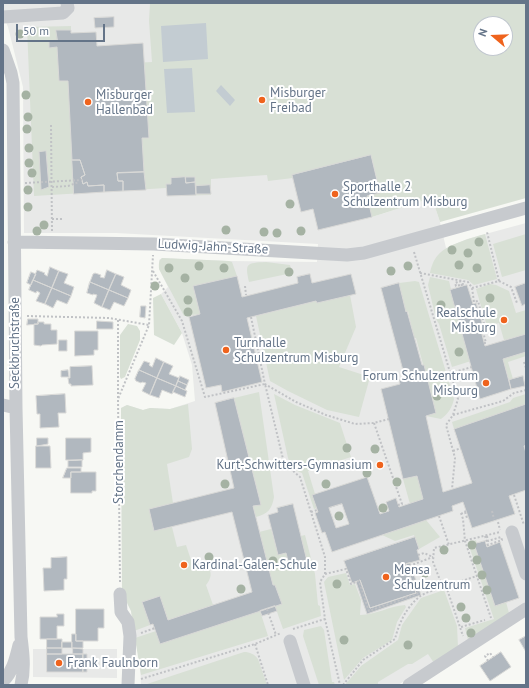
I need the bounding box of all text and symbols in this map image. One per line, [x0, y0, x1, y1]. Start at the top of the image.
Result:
scale bar [18, 16, 107, 42]
north arrow [473, 16, 513, 56]
text: 50 m [23, 23, 49, 38]
text: N [475, 27, 490, 38]
place label: Misburger Freibad [270, 85, 326, 116]
place label: Misburger Hallenbad [96, 87, 153, 118]
marker: Misburger Freibad [257, 95, 267, 105]
marker: Misburger Hallenbad [83, 97, 93, 107]
place label: Sporthalle 2 Schulzentrum Misburg [343, 179, 468, 210]
marker: Sporthalle 2 Schulzentrum Misburg [330, 189, 340, 199]
street label: Ludwig-Jahn-Straße [157, 236, 269, 258]
street label: Seckbruchstraße [7, 297, 23, 389]
place label: Realschule Misburg [436, 305, 496, 336]
marker: Realschule Misburg [499, 315, 509, 325]
place label: Turnhalle Schulzentrum Misburg [234, 335, 359, 366]
marker: Turnhalle Schulzentrum Misburg [221, 345, 231, 355]
place label: Forum Schulzentrum Misburg [362, 368, 478, 399]
marker: Forum Schulzentrum Misburg [481, 378, 491, 388]
street label: Storchendamm [111, 420, 127, 504]
place label: Kurt-Schwitters-Gymnasium [217, 457, 372, 473]
marker: Kurt-Schwitters-Gymnasium [375, 460, 385, 470]
place label: Kardinal-Galen-Schule [192, 557, 317, 573]
marker: Kardinal-Galen-Schule [179, 560, 189, 570]
place label: Mensa Schulzentrum [394, 562, 470, 593]
marker: Mensa Schulzentrum [381, 572, 391, 582]
place label: Frank Faulnborn [67, 655, 158, 671]
marker: Frank Faulnborn [54, 658, 64, 668]

